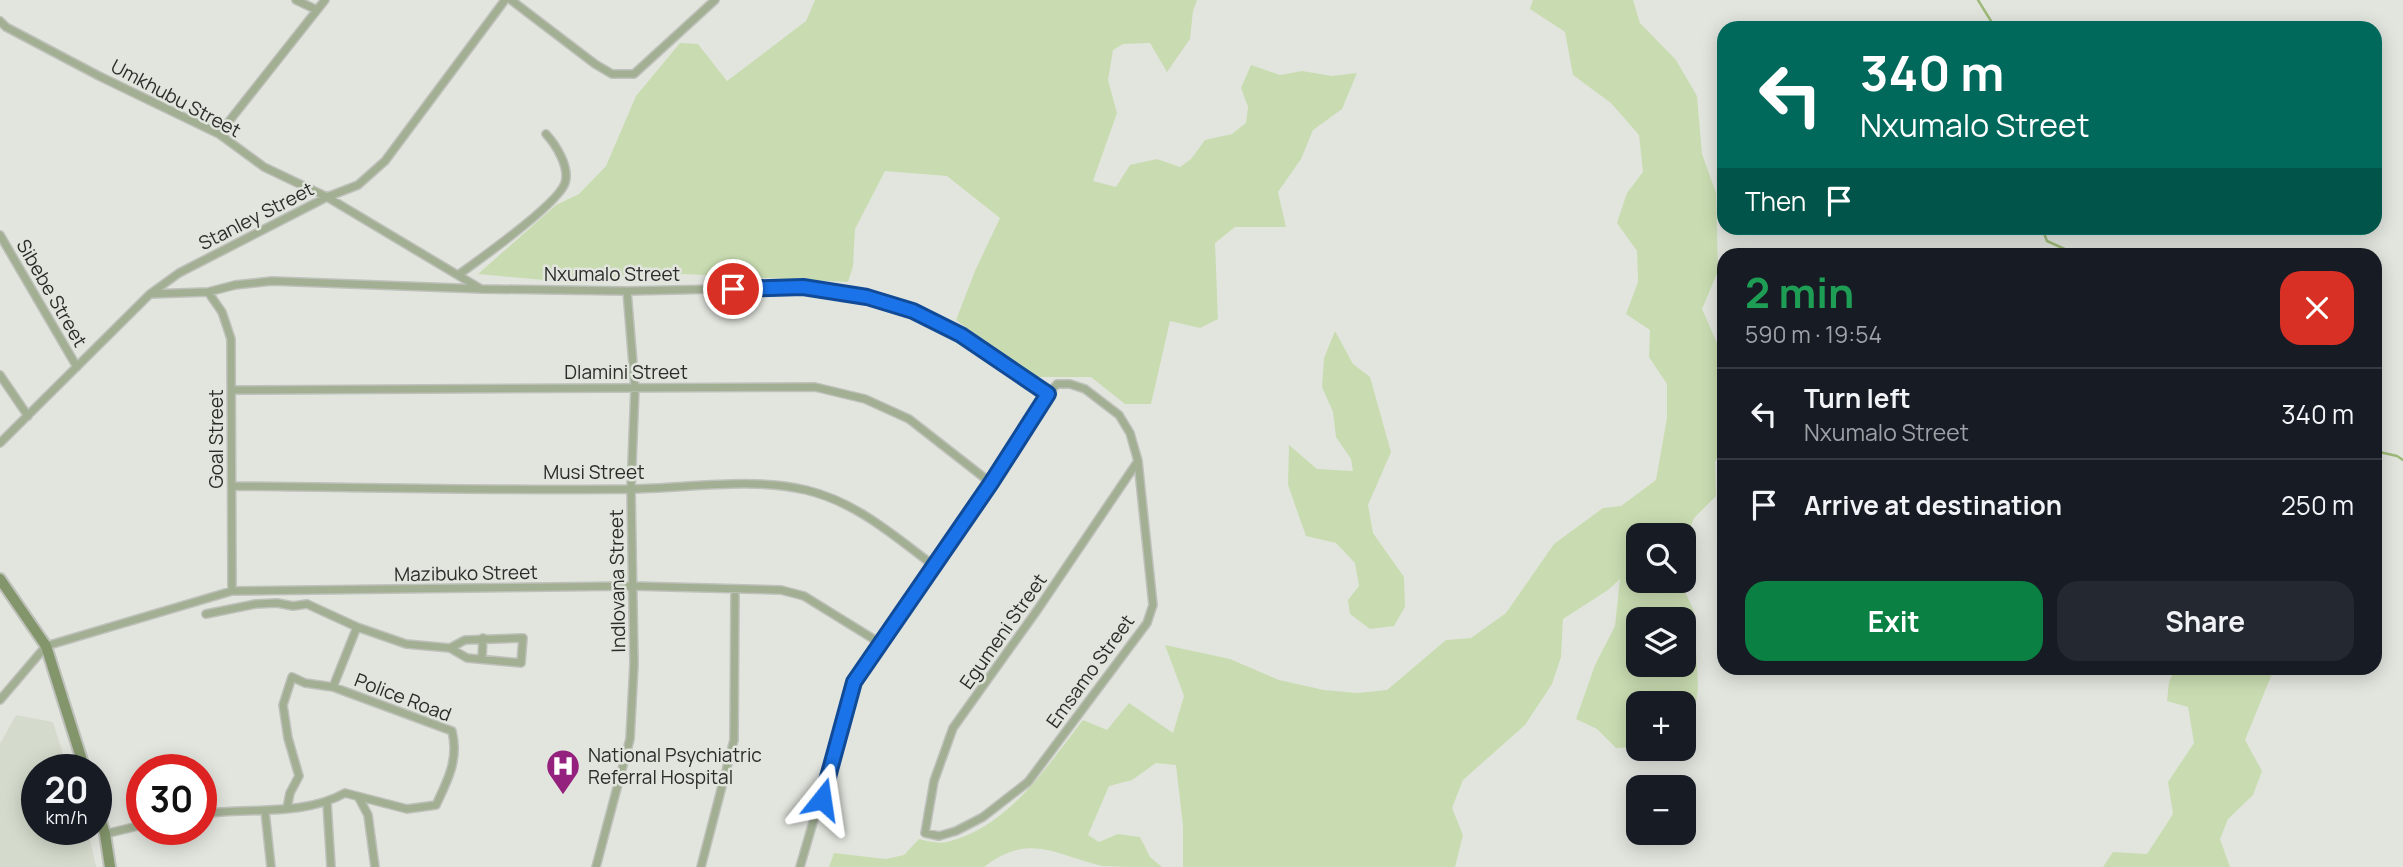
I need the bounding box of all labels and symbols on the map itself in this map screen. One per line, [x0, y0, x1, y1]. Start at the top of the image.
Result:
street label: Umkhubu Street [107, 53, 245, 143]
street label: Stanley Street [194, 176, 318, 256]
street label: Sibebe Street [11, 234, 93, 352]
pin [703, 259, 763, 319]
street label: Nxumalo Street [544, 261, 680, 287]
street label: Dlamini Street [564, 359, 688, 385]
street label: Goal Street [203, 389, 229, 489]
street label: Musi Street [543, 459, 645, 485]
street label: Indlovana Street [603, 509, 631, 653]
street label: Mazibuko Street [394, 559, 538, 587]
street label: Egumeni Street [953, 568, 1053, 694]
street label: Emsamo Street [1040, 609, 1140, 733]
street label: Police Road [351, 667, 455, 727]
place label: National Psychiatric Referral Hospital [588, 742, 762, 790]
hospital icon: National Psychiatric Referral Hospital [544, 747, 582, 796]
speed limit sign: 30 [126, 754, 217, 845]
position arrow [785, 762, 859, 836]

